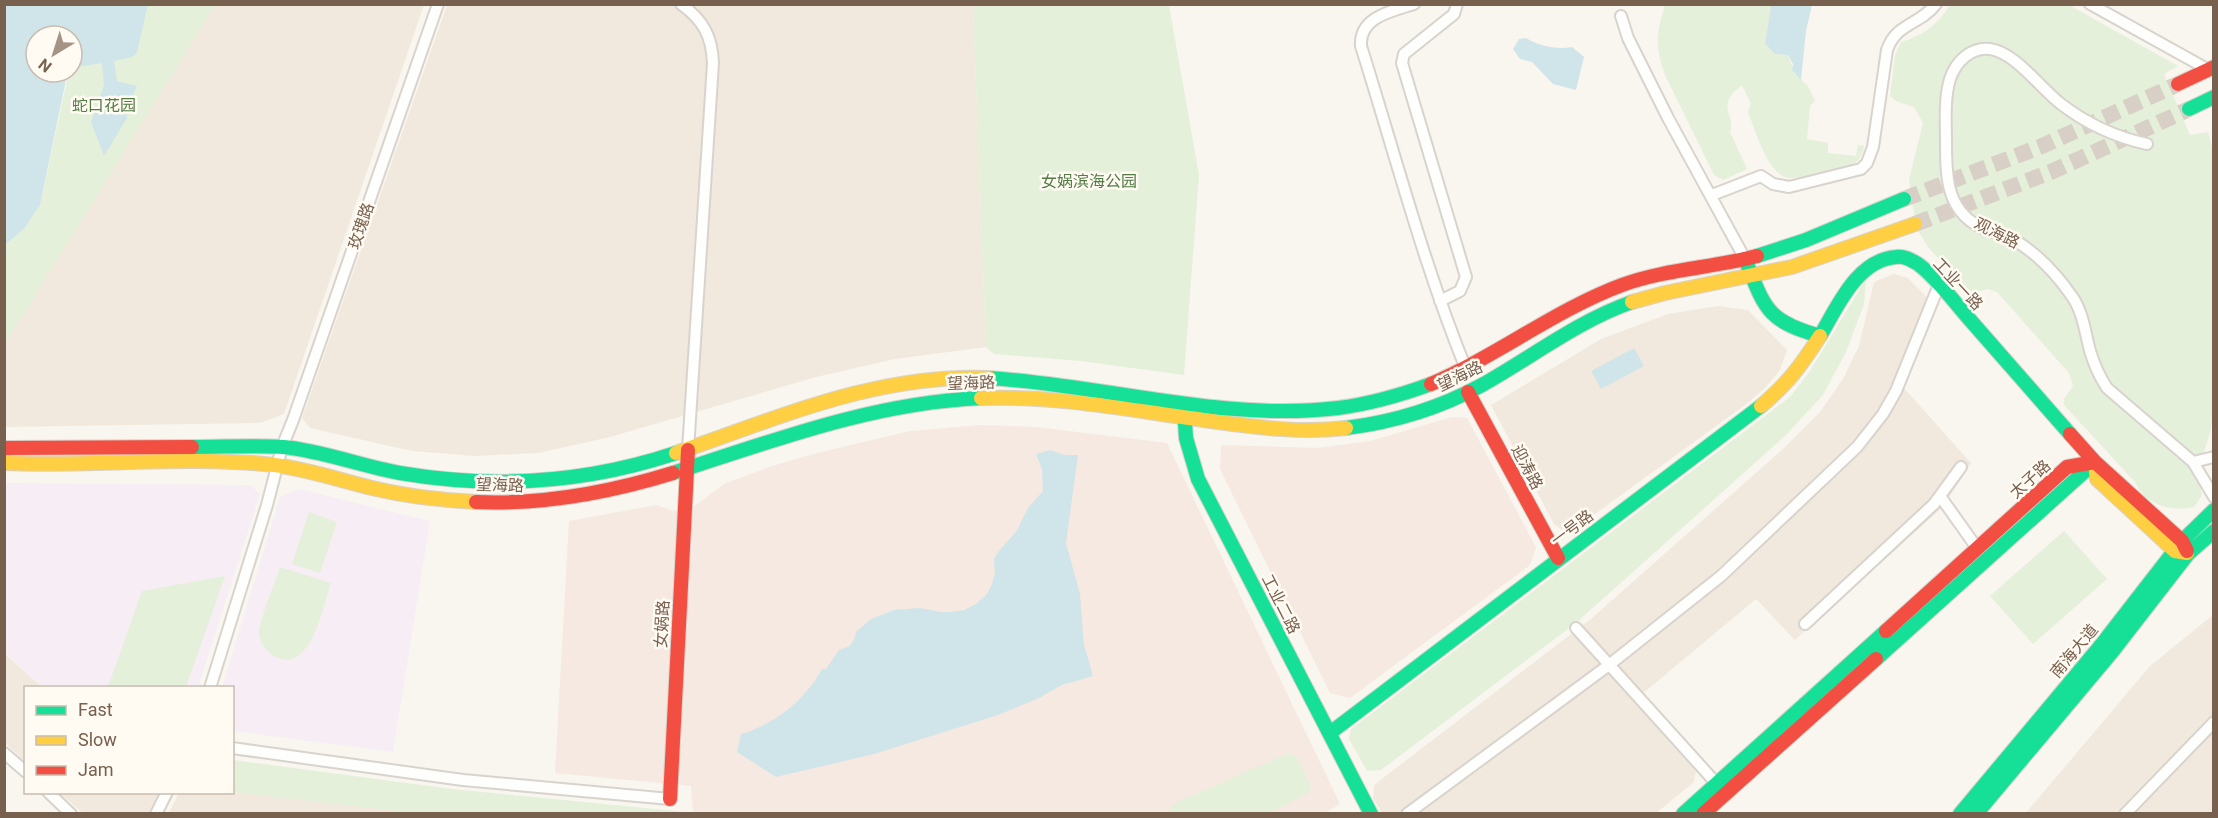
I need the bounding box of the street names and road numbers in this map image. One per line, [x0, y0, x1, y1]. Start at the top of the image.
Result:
street label: 玫瑰路 [344, 200, 378, 252]
street label: 观海路 [1971, 214, 2023, 252]
street label: 工业一路 [1929, 254, 1987, 314]
street label: 望海路 [1434, 357, 1486, 395]
street label: 望海路 [947, 373, 995, 393]
street label: 迎涛路 [1507, 441, 1547, 493]
street label: 太子路 [2006, 456, 2054, 502]
street label: 望海路 [476, 475, 524, 495]
street label: 一号路 [1547, 506, 1597, 550]
street label: 工业二路 [1258, 571, 1304, 637]
street label: 女娲路 [651, 600, 673, 648]
street label: 南海大道 [2046, 620, 2102, 682]

